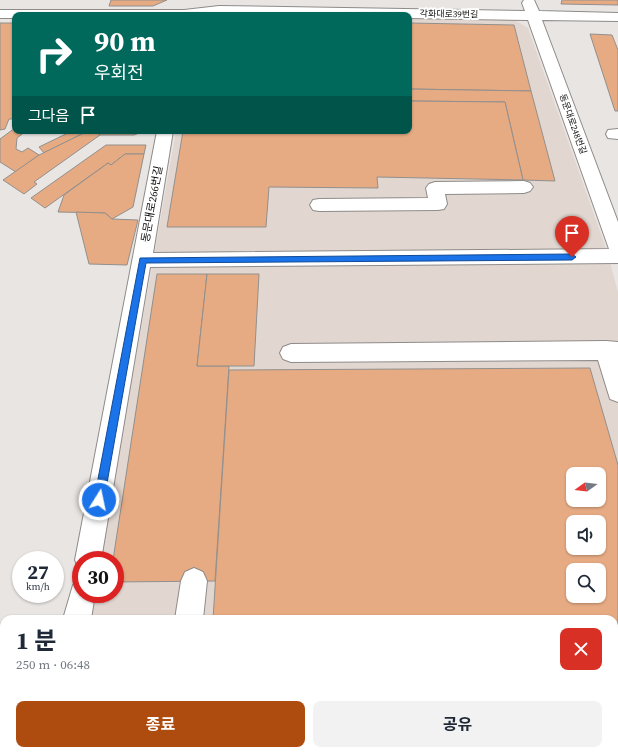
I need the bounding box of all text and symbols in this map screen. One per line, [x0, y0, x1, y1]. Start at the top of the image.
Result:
street label: 각화대로39번길 [420, 7, 478, 21]
text: 90 m [94, 22, 156, 60]
icon: right [28, 28, 80, 80]
text: 우회전 [94, 60, 144, 85]
street label: 동문대로248번길 [557, 92, 589, 156]
icon: arrive [77, 104, 99, 126]
text: 그다음 [28, 105, 69, 126]
street label: 동문대로266번길 [138, 165, 166, 243]
pin [555, 216, 589, 257]
icon: arrive [561, 222, 583, 244]
north arrow [566, 467, 606, 507]
map controls [566, 467, 606, 603]
position arrow [78, 479, 120, 521]
button: sound [566, 515, 606, 555]
speed limit sign: 30 [72, 551, 124, 603]
text: 27 [27, 558, 49, 586]
button: search [566, 563, 606, 603]
text: km/h [26, 580, 50, 593]
text: 1 분 [16, 624, 56, 657]
button: close [560, 628, 602, 670]
text: 250 m · 06:48 [16, 656, 90, 673]
button: 종료 [16, 701, 305, 747]
button: 공유 [313, 701, 602, 747]

